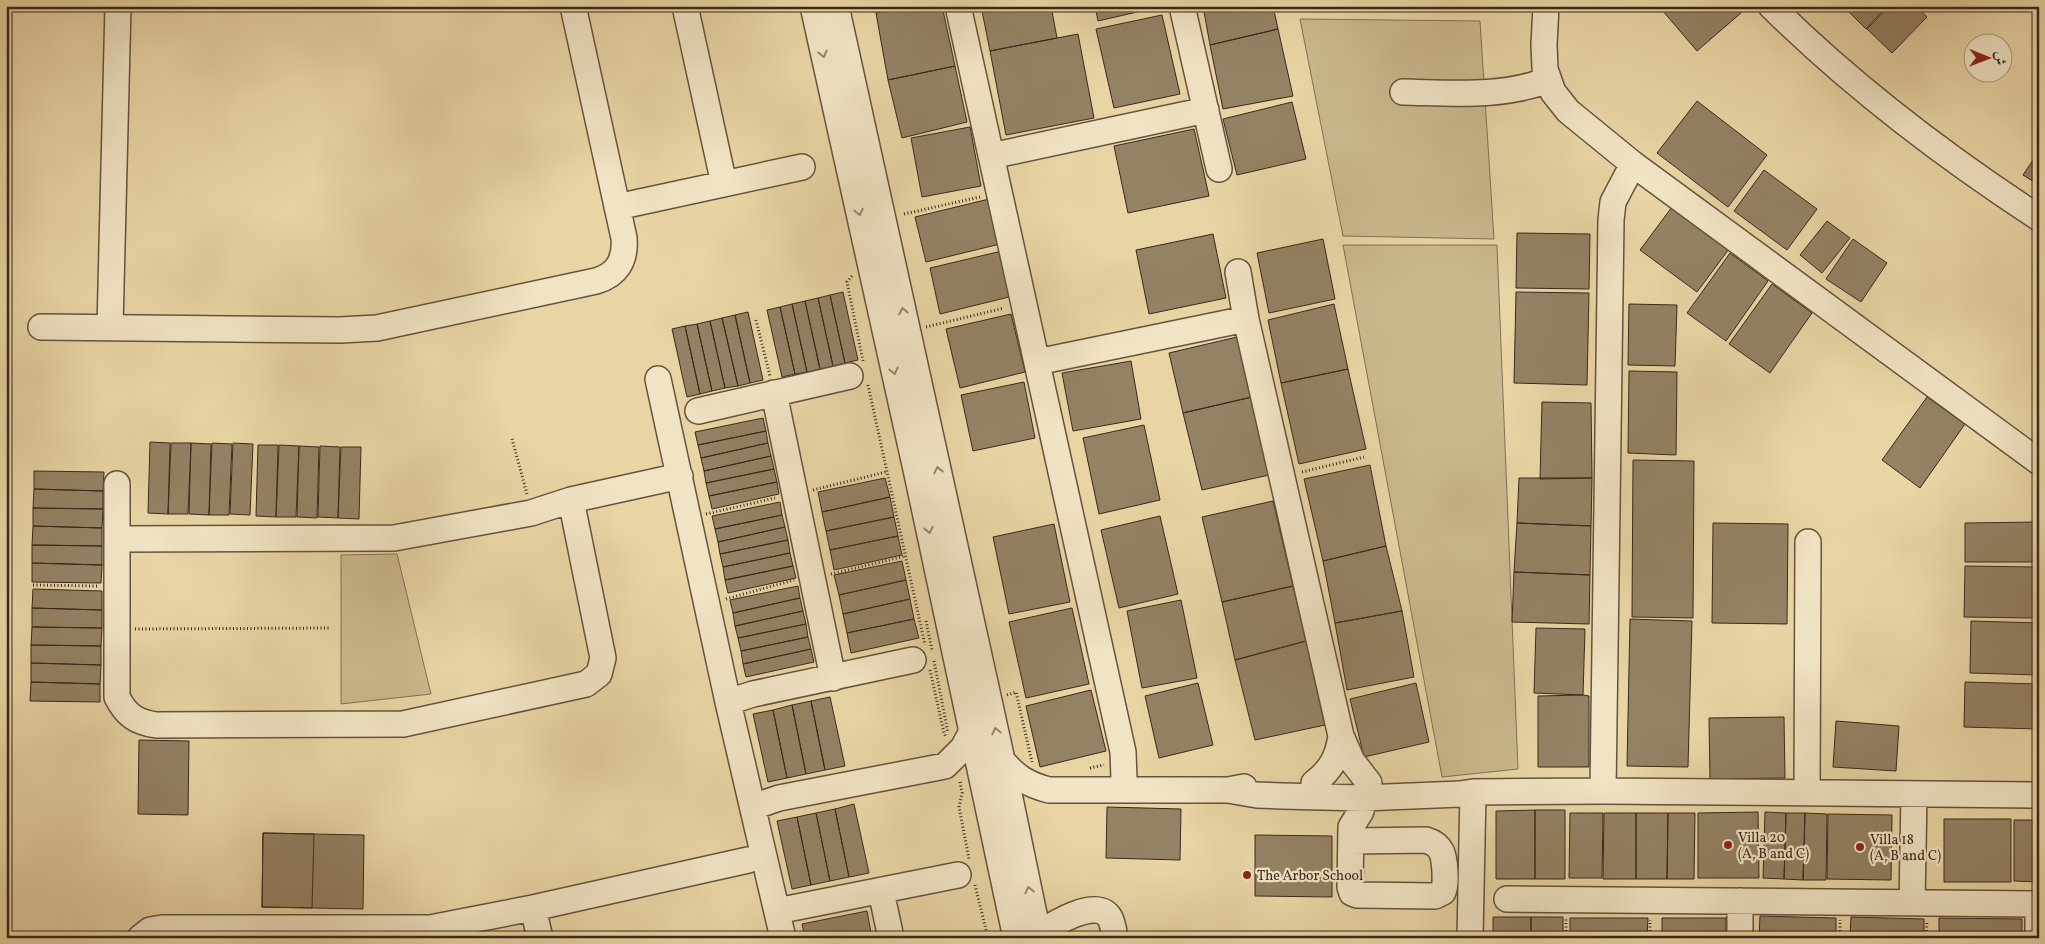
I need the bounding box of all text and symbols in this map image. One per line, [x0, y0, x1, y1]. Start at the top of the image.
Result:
north arrow [1962, 32, 2012, 82]
one-way arrow [818, 49, 828, 58]
text: ش [1990, 51, 2009, 65]
one-way arrow [853, 208, 864, 217]
one-way arrow [898, 307, 909, 315]
one-way arrow [888, 367, 899, 376]
one-way arrow [933, 465, 944, 474]
one-way arrow [923, 525, 934, 534]
one-way arrow [991, 726, 1002, 735]
place label: Villa 20 (A, B and C) [1738, 829, 1809, 864]
place label: Villa 18 (A, B and C) [1870, 831, 1941, 866]
marker: Villa 20 (A, B and C) [1722, 839, 1734, 851]
marker: Villa 18 (A, B and C) [1854, 841, 1866, 853]
place label: The Arbor School [1257, 867, 1363, 886]
marker: The Arbor School [1241, 869, 1253, 881]
one-way arrow [1024, 886, 1034, 895]

